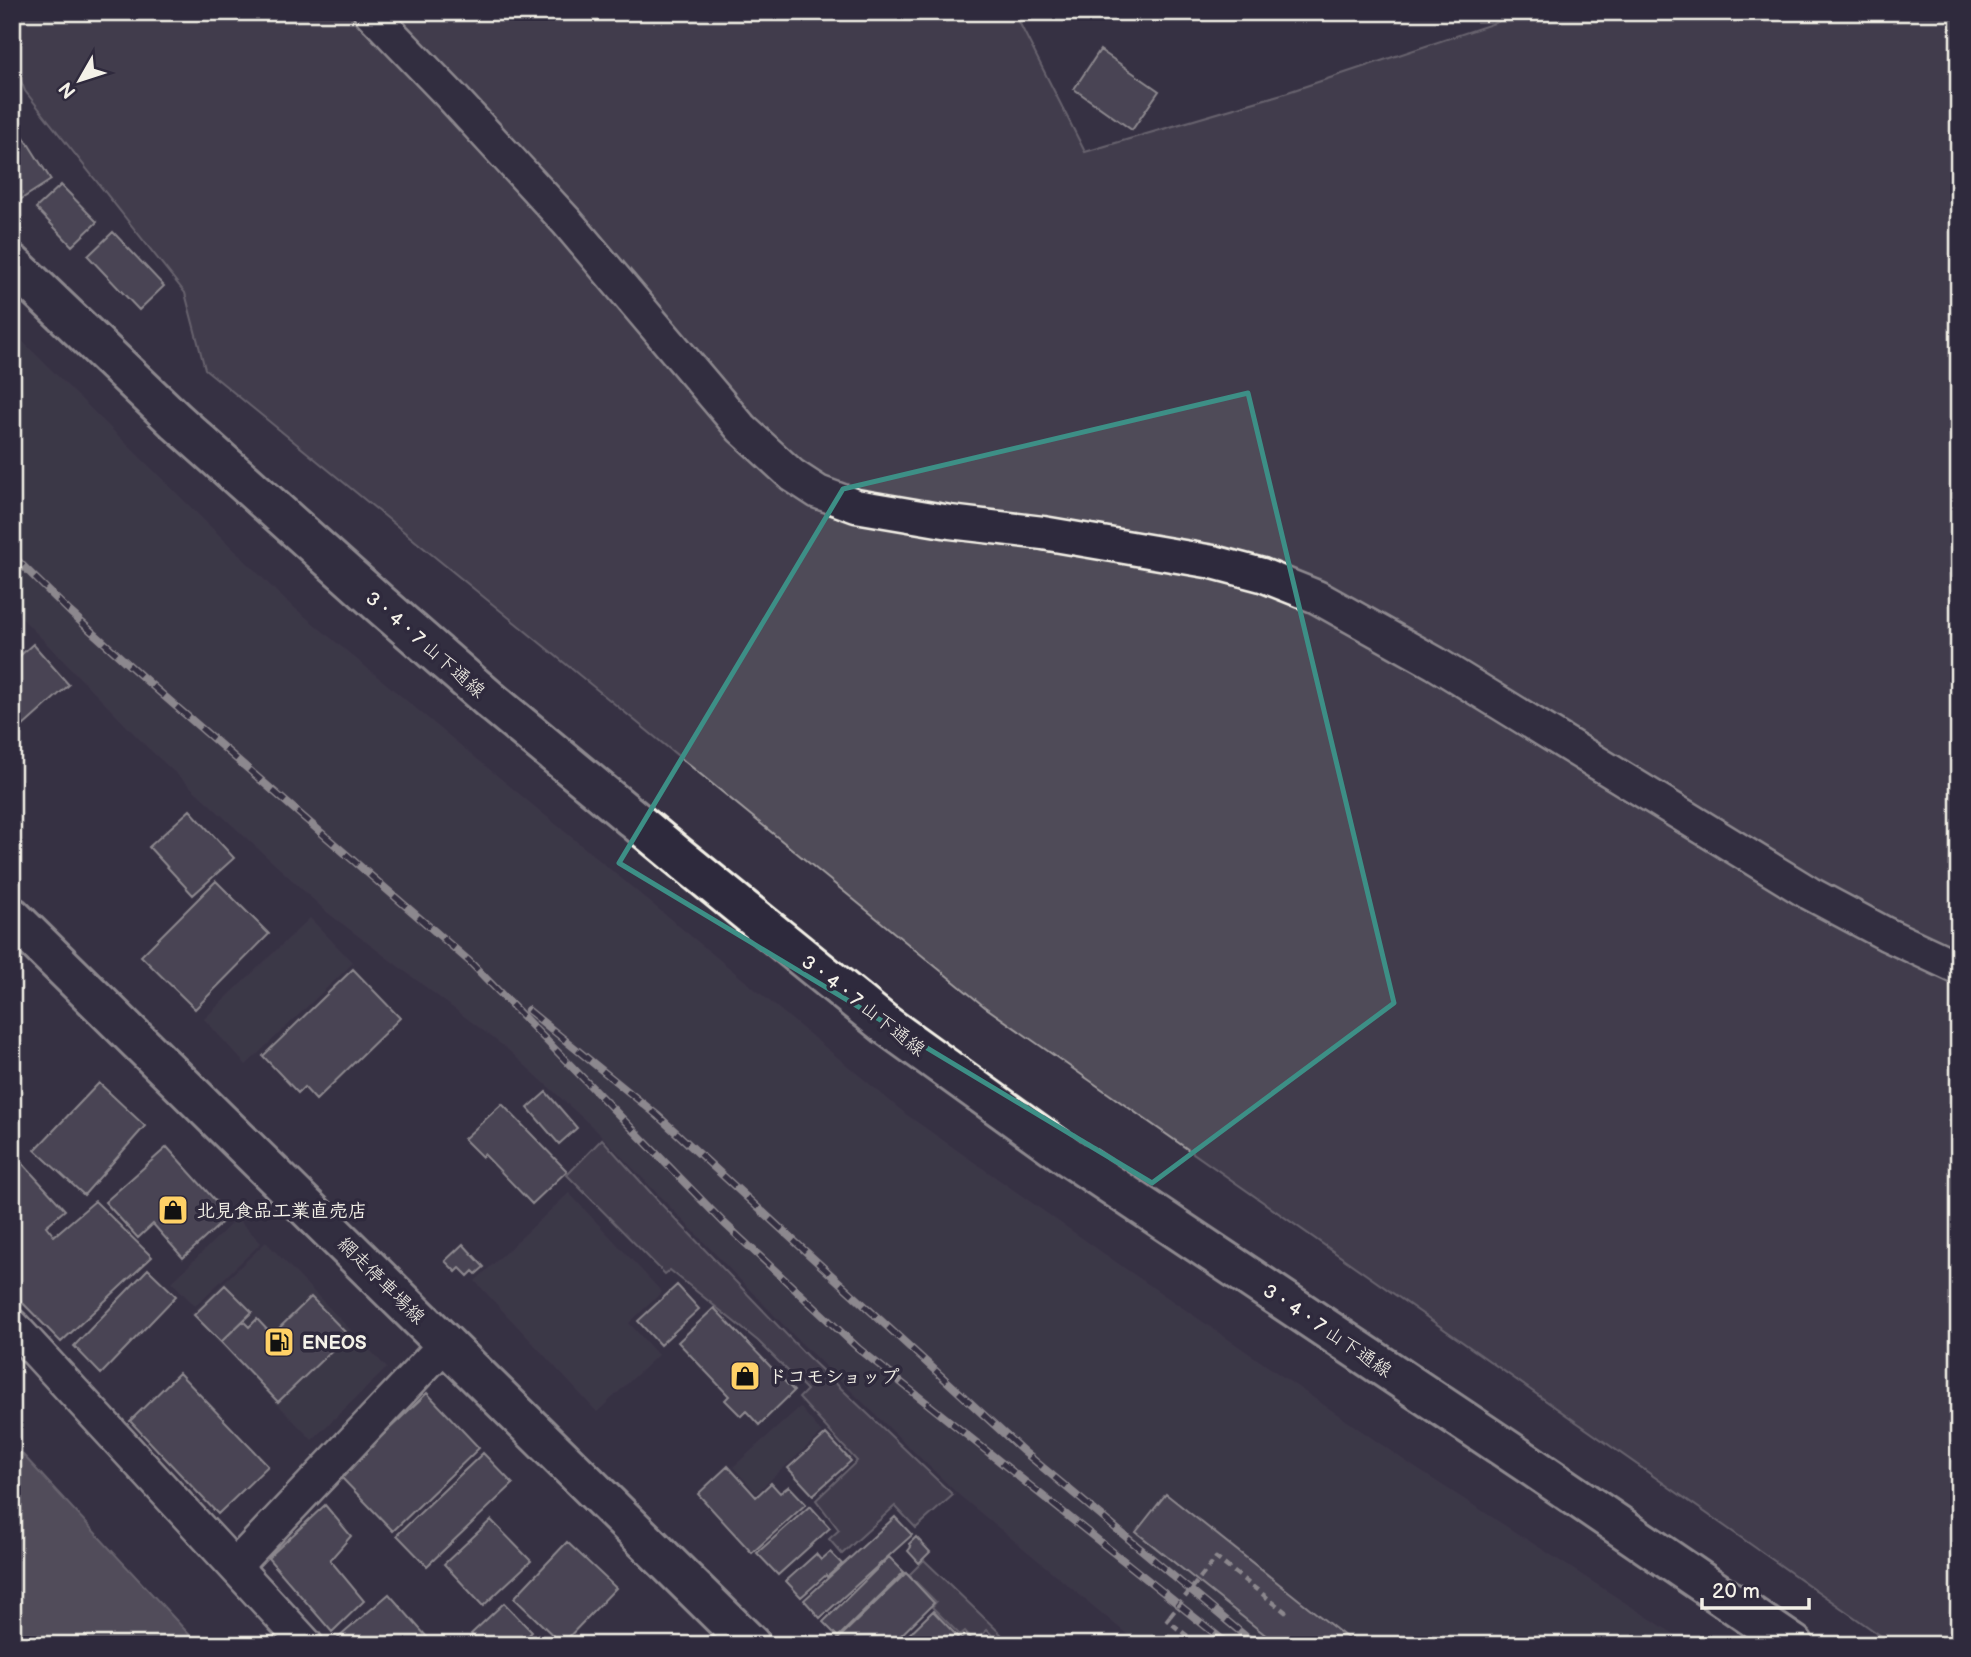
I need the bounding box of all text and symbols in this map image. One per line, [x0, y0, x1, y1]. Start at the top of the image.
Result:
north arrow [46, 46, 116, 116]
text: N [55, 77, 81, 103]
street label: 3・4・7 山下通線 [361, 587, 489, 703]
street label: 3・4・7 山下通線 [797, 951, 929, 1062]
shop icon: 北見食品工業直売店 [156, 1193, 190, 1227]
place label: 北見食品工業直売店 [196, 1200, 367, 1223]
street label: 網走停車場線 [332, 1233, 429, 1330]
street label: 3・4・7 山下通線 [1258, 1280, 1396, 1383]
fuel station icon: ENEOS [262, 1325, 296, 1359]
place label: ENEOS [302, 1332, 366, 1355]
shop icon: ドコモショップ [728, 1359, 762, 1393]
place label: ドコモショップ [768, 1366, 899, 1389]
scale bar [1702, 1566, 1808, 1610]
text: 20 m [1712, 1579, 1760, 1604]

